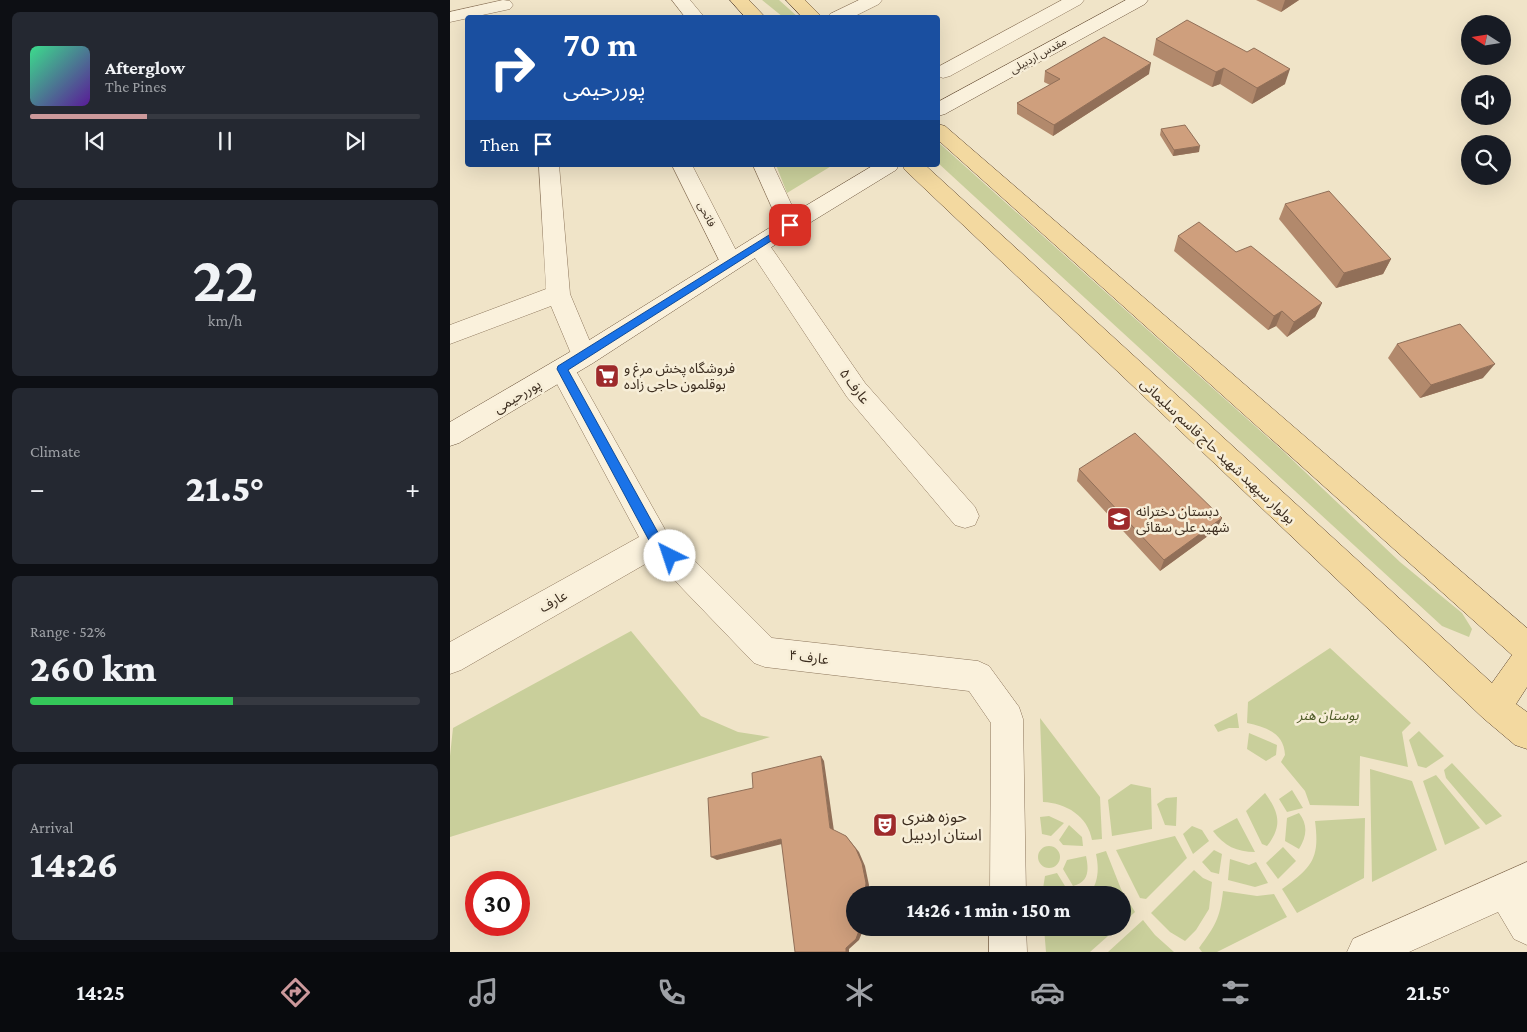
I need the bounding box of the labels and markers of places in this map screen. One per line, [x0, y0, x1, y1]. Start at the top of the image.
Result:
pin [769, 204, 811, 246]
place label: فروشگاه پخش مرغ و بوقلمون حاجی زاده [624, 360, 735, 393]
supermarket icon: فروشگاه پخش مرغ و بوقلمون حاجی زاده [594, 363, 620, 389]
place label: دبستان دخترانه شهید علی سقائی [1136, 503, 1230, 536]
school or university icon: دبستان دخترانه شهید علی سقائی [1106, 506, 1132, 532]
place label: حوزه هنری استان اردبیل [902, 808, 982, 844]
theatre icon: حوزه هنری استان اردبیل [872, 812, 898, 838]

